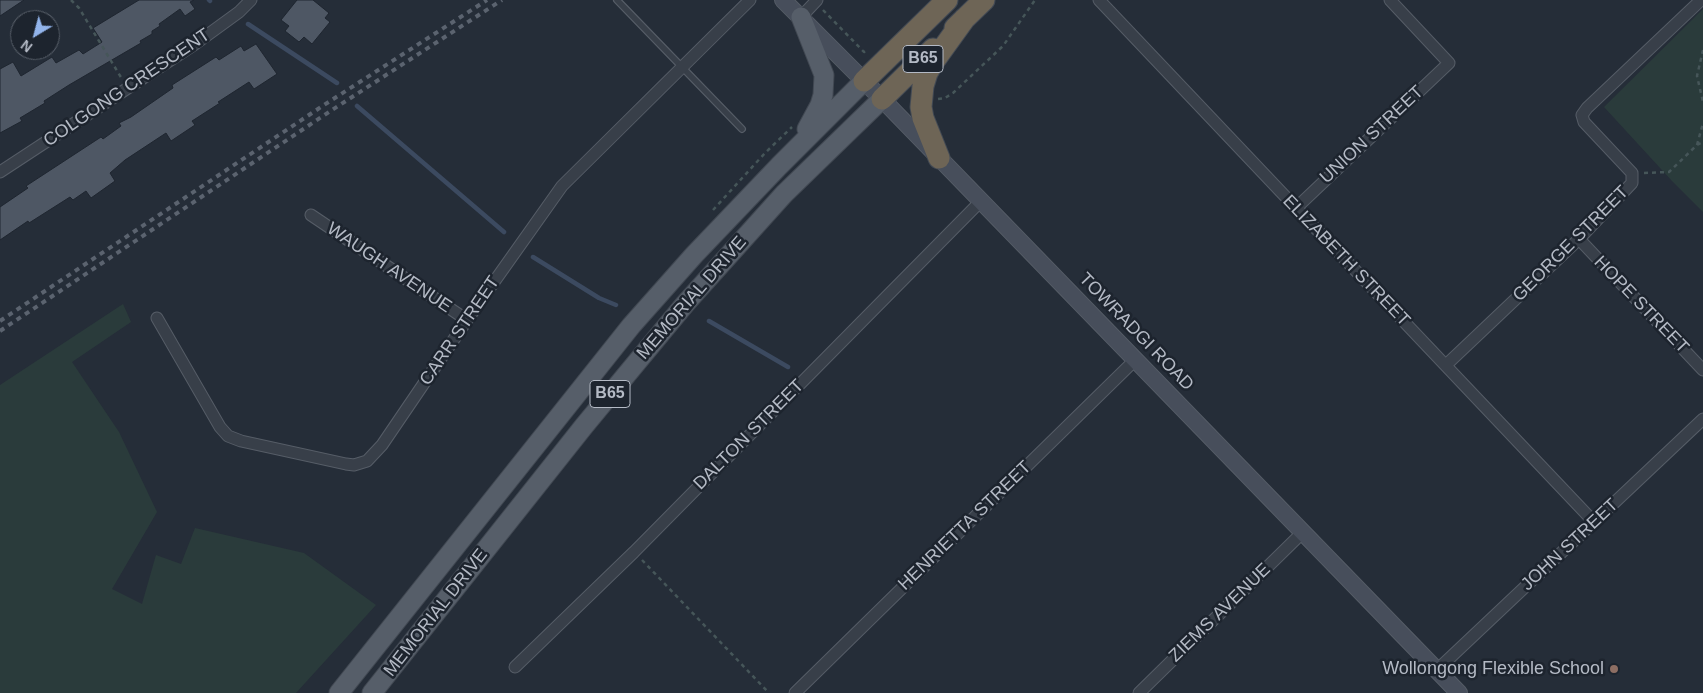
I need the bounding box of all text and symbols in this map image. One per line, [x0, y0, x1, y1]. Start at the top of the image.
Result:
north arrow [10, 10, 60, 60]
street label: COLGONG CRESCENT [40, 24, 214, 152]
text: N [18, 37, 35, 56]
road number: B65 [903, 46, 943, 72]
street label: UNION STREET [1316, 81, 1428, 189]
street label: GEORGE STREET [1509, 182, 1633, 306]
street label: ELIZABETH STREET [1278, 191, 1414, 331]
street label: WAUGH AVENUE [322, 218, 456, 318]
street label: MEMORIAL DRIVE [633, 232, 751, 364]
street label: HOPE STREET [1589, 252, 1693, 358]
street label: TOWRADGI ROAD [1074, 269, 1198, 395]
street label: CARR STREET [416, 272, 504, 390]
street label: DALTON STREET [689, 375, 809, 495]
road number: B65 [590, 380, 630, 408]
street label: HENRIETTA STREET [894, 457, 1036, 595]
street label: JOHN STREET [1517, 494, 1623, 596]
street label: MEMORIAL DRIVE [379, 545, 493, 681]
street label: ZIEMS AVENUE [1165, 559, 1275, 667]
place label: Wollongong Flexible School [1382, 658, 1604, 680]
marker: Wollongong Flexible School [1608, 663, 1620, 675]

